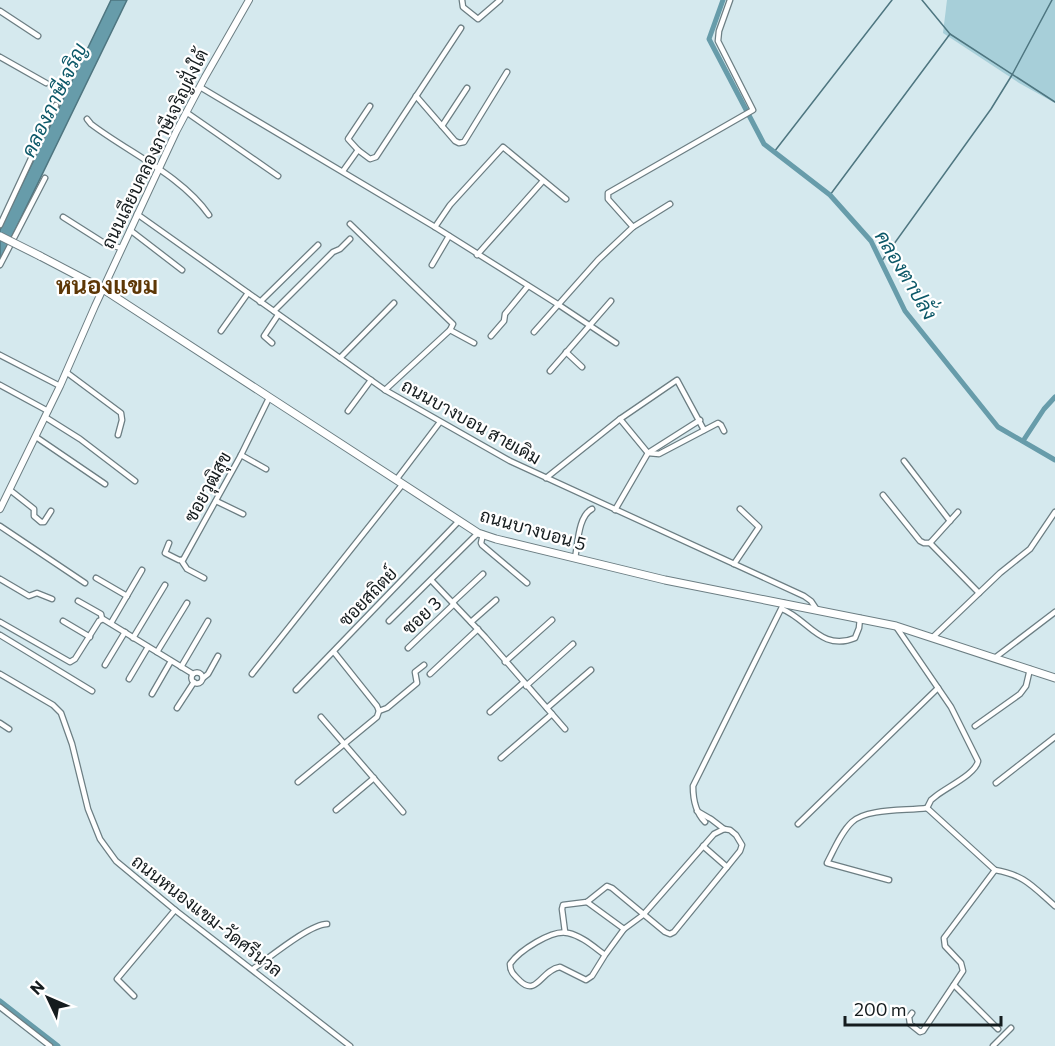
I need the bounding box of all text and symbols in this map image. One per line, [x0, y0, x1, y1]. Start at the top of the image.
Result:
water label: คลองภาษีเจริญ [15, 38, 92, 161]
street label: ถนนเลียบคลองภาษีเจริญฝั่งใต้ [93, 43, 213, 253]
water label: คลองตาปลั่ง [871, 224, 946, 324]
district label: หนองแขม [56, 270, 158, 299]
street label: ถนนบางบอน สายเดิม [398, 374, 545, 469]
street label: ซอยวุฒิสุข [179, 447, 237, 527]
street label: ถนนบางบอน 5 [478, 503, 589, 555]
street label: ซอยสถิตย์ [333, 561, 401, 631]
street label: ซอย 3 [397, 592, 446, 639]
street label: ถนนหนองแขม-วัดศรีนวล [128, 849, 288, 981]
north arrow [18, 968, 78, 1028]
text: N [26, 976, 48, 998]
scale bar [845, 989, 1001, 1027]
text: 200 m [854, 998, 907, 1020]

